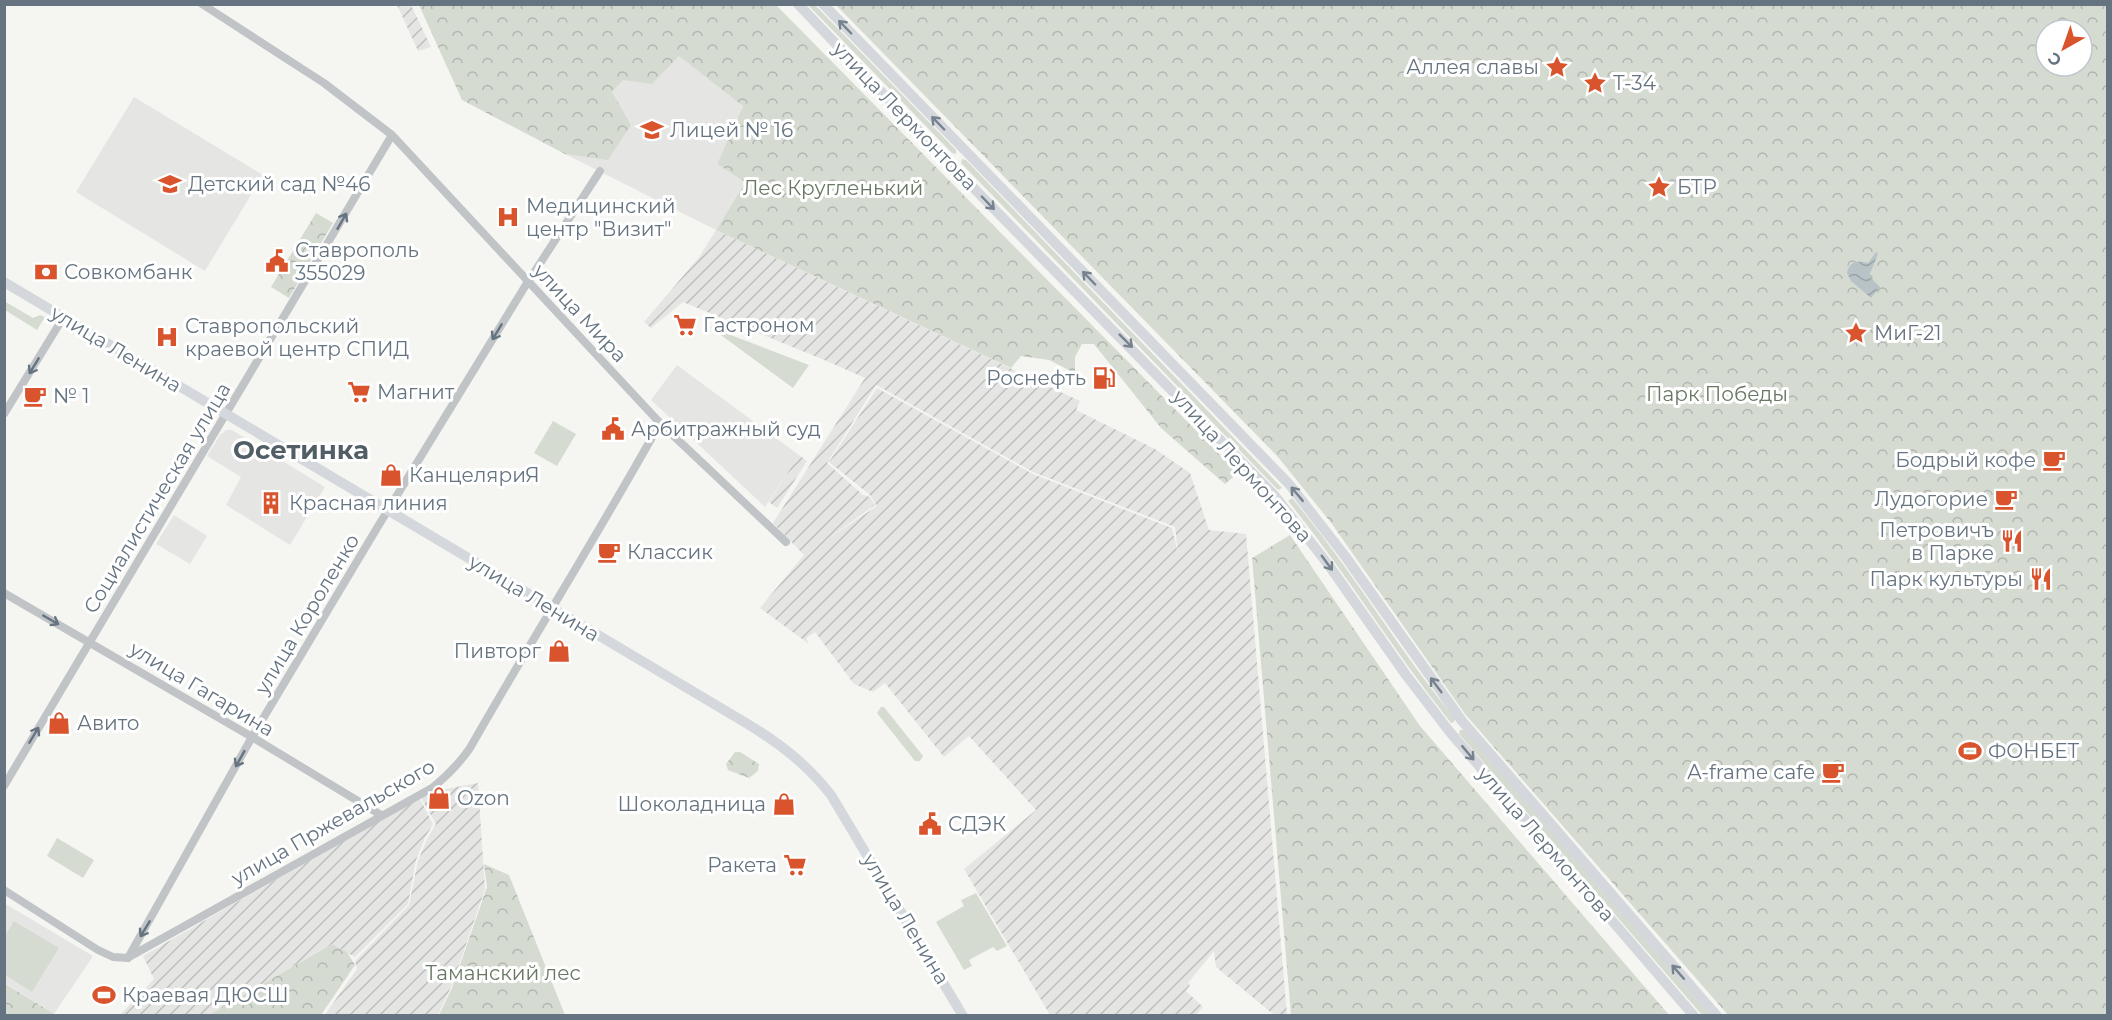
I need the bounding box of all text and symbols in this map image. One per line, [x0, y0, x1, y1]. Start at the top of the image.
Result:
north arrow [2034, 18, 2094, 78]
one-way arrow [839, 20, 853, 35]
street label: улица Лермонтова [827, 36, 982, 195]
text: С [2044, 48, 2065, 70]
place icon: Аллея славы [1544, 54, 1570, 80]
place label: Аллея славы [1406, 55, 1539, 79]
place icon: Т-34 [1582, 70, 1608, 96]
place label: Т-34 [1613, 71, 1656, 95]
one-way arrow [931, 115, 945, 130]
school or university icon: Лицей № 16 [639, 117, 665, 143]
place label: Лицей № 16 [670, 118, 793, 142]
school or university icon: Детский сад №46 [157, 171, 183, 197]
place label: Детский сад №46 [188, 172, 370, 196]
place icon: БТР [1646, 174, 1672, 200]
place label: БТР [1677, 175, 1717, 199]
park label: Лес Кругленький [743, 176, 923, 200]
place label: Медицинский центр "Визит" [526, 194, 676, 241]
one-way arrow [981, 195, 995, 210]
hospital icon: Медицинский центр "Визит" [495, 204, 521, 230]
one-way arrow [336, 213, 348, 230]
place label: Ставрополь 355029 [295, 238, 419, 285]
public building icon: Ставрополь 355029 [264, 248, 290, 274]
street label: улица Мира [528, 258, 632, 367]
bank icon: Совкомбанк [33, 259, 59, 285]
place label: Совкомбанк [64, 260, 193, 284]
one-way arrow [1081, 270, 1096, 285]
street label: улица Ленина [45, 300, 186, 397]
supermarket icon: Гастроном [672, 312, 698, 338]
place label: Гастроном [703, 313, 815, 337]
place label: Ставропольский краевой центр СПИД [185, 314, 409, 361]
place icon: МиГ-21 [1843, 320, 1869, 346]
place label: МиГ-21 [1874, 321, 1942, 345]
one-way arrow [490, 323, 502, 340]
hospital icon: Ставропольский краевой центр СПИД [154, 324, 180, 350]
one-way arrow [1118, 334, 1133, 349]
one-way arrow [27, 357, 39, 374]
fuel station icon: Роснефть [1091, 365, 1117, 391]
place label: Роснефть [986, 366, 1086, 390]
street label: Социалистическая улица [79, 378, 235, 618]
supermarket icon: Магнит [346, 379, 372, 405]
place label: Магнит [377, 380, 455, 404]
park label: Парк Победы [1646, 382, 1788, 406]
cafe icon: № 1 [22, 383, 48, 409]
place label: № 1 [53, 384, 89, 408]
street label: улица Лермонтова [1166, 384, 1317, 547]
public building icon: Арбитражный суд [600, 416, 626, 442]
place label: Арбитражный суд [631, 417, 821, 441]
district label: Осетинка [233, 434, 369, 466]
cafe icon: Бодрый кофе [2041, 447, 2067, 473]
place label: Бодрый кофе [1895, 448, 2036, 472]
shop icon: КанцеляриЯ [378, 462, 404, 488]
place label: КанцеляриЯ [409, 463, 540, 487]
one-way arrow [1290, 486, 1303, 502]
cafe icon: Лудогорие [1993, 486, 2019, 512]
place label: Лудогорие [1874, 487, 1988, 511]
building icon: Красная линия [258, 490, 284, 516]
place label: Красная линия [289, 491, 448, 515]
place label: Петровичъ в Парке [1879, 518, 1994, 565]
restaurant icon: Петровичъ в Парке [1999, 528, 2025, 554]
street label: улица Короленко [249, 530, 364, 699]
cafe icon: Классик [596, 539, 622, 565]
place label: Классик [627, 540, 713, 564]
street label: улица Ленина [463, 549, 604, 646]
one-way arrow [1321, 554, 1334, 570]
restaurant icon: Парк культуры [2028, 566, 2054, 592]
place label: Парк культуры [1869, 567, 2023, 591]
one-way arrow [42, 614, 59, 626]
street label: улица Гагарина [125, 636, 278, 742]
shop icon: Пивторг [546, 638, 572, 664]
place label: Пивторг [454, 639, 541, 663]
one-way arrow [1430, 678, 1442, 694]
shop icon: Авито [46, 710, 72, 736]
place label: Авито [77, 711, 140, 735]
one-way arrow [29, 727, 41, 744]
sports icon: ФОНБЕТ [1957, 738, 1983, 764]
place label: ФОНБЕТ [1988, 739, 2079, 763]
one-way arrow [1461, 745, 1475, 760]
one-way arrow [233, 750, 245, 767]
street label: улица Пржевальского [226, 754, 439, 891]
cafe icon: A-frame cafe [1820, 759, 1846, 785]
place label: A-frame cafe [1687, 760, 1815, 784]
street label: улица Лермонтова [1472, 761, 1620, 926]
shop icon: Ozon [426, 785, 452, 811]
place label: Ozon [457, 786, 510, 810]
shop icon: Шоколадница [771, 791, 797, 817]
place label: Шоколадница [618, 792, 766, 816]
public building icon: СДЭК [917, 811, 943, 837]
place label: СДЭК [948, 812, 1006, 836]
street label: улица Ленина [857, 848, 954, 989]
supermarket icon: Ракета [782, 852, 808, 878]
place label: Ракета [707, 853, 777, 877]
one-way arrow [138, 920, 150, 937]
park label: Таманский лес [425, 961, 581, 985]
one-way arrow [1671, 964, 1685, 979]
sports icon: Краевая ДЮСШ [91, 982, 117, 1008]
place label: Краевая ДЮСШ [122, 983, 289, 1007]

